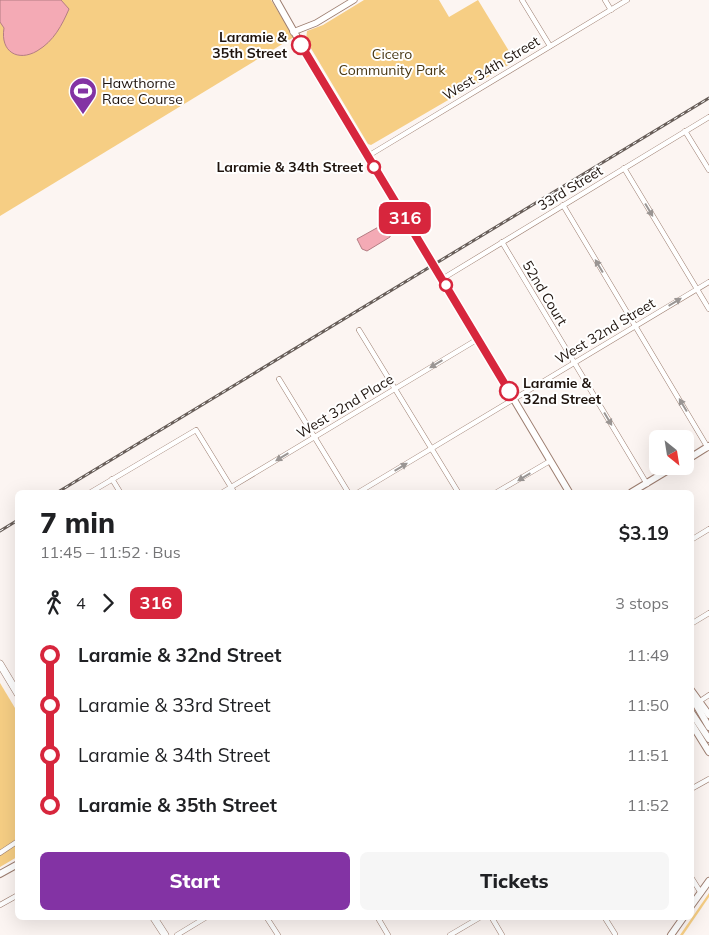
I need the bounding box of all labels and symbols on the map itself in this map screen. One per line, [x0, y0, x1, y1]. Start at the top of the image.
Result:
place label: Laramie & 35th Street [212, 28, 288, 62]
street label: West 34th Street [439, 32, 543, 104]
marker: Laramie & 35th Street [291, 35, 311, 55]
park label: Cicero Community Park [339, 45, 446, 79]
place label: Hawthorne Race Course [102, 74, 183, 108]
sports icon: Hawthorne Race Course [68, 76, 98, 115]
place label: Laramie & 34th Street [216, 158, 364, 176]
marker: Laramie & 34th Street [367, 160, 381, 174]
street label: 33rd Street [534, 162, 606, 214]
line badge: 316 [376, 202, 434, 234]
one-way arrow [644, 204, 654, 217]
street label: 52nd Court [519, 257, 571, 329]
one-way arrow [594, 259, 603, 272]
unlabelled marker [439, 278, 453, 292]
street label: West 32nd Street [552, 294, 658, 368]
one-way arrow [669, 298, 682, 307]
one-way arrow [430, 360, 443, 369]
street label: West 32nd Place [293, 370, 397, 442]
place label: Laramie & 32nd Street [523, 374, 602, 408]
marker: Laramie & 32nd Street [499, 381, 519, 401]
one-way arrow [678, 399, 687, 412]
one-way arrow [604, 413, 613, 426]
north arrow [649, 430, 694, 475]
one-way arrow [275, 453, 288, 462]
one-way arrow [395, 463, 408, 472]
one-way arrow [517, 472, 530, 481]

